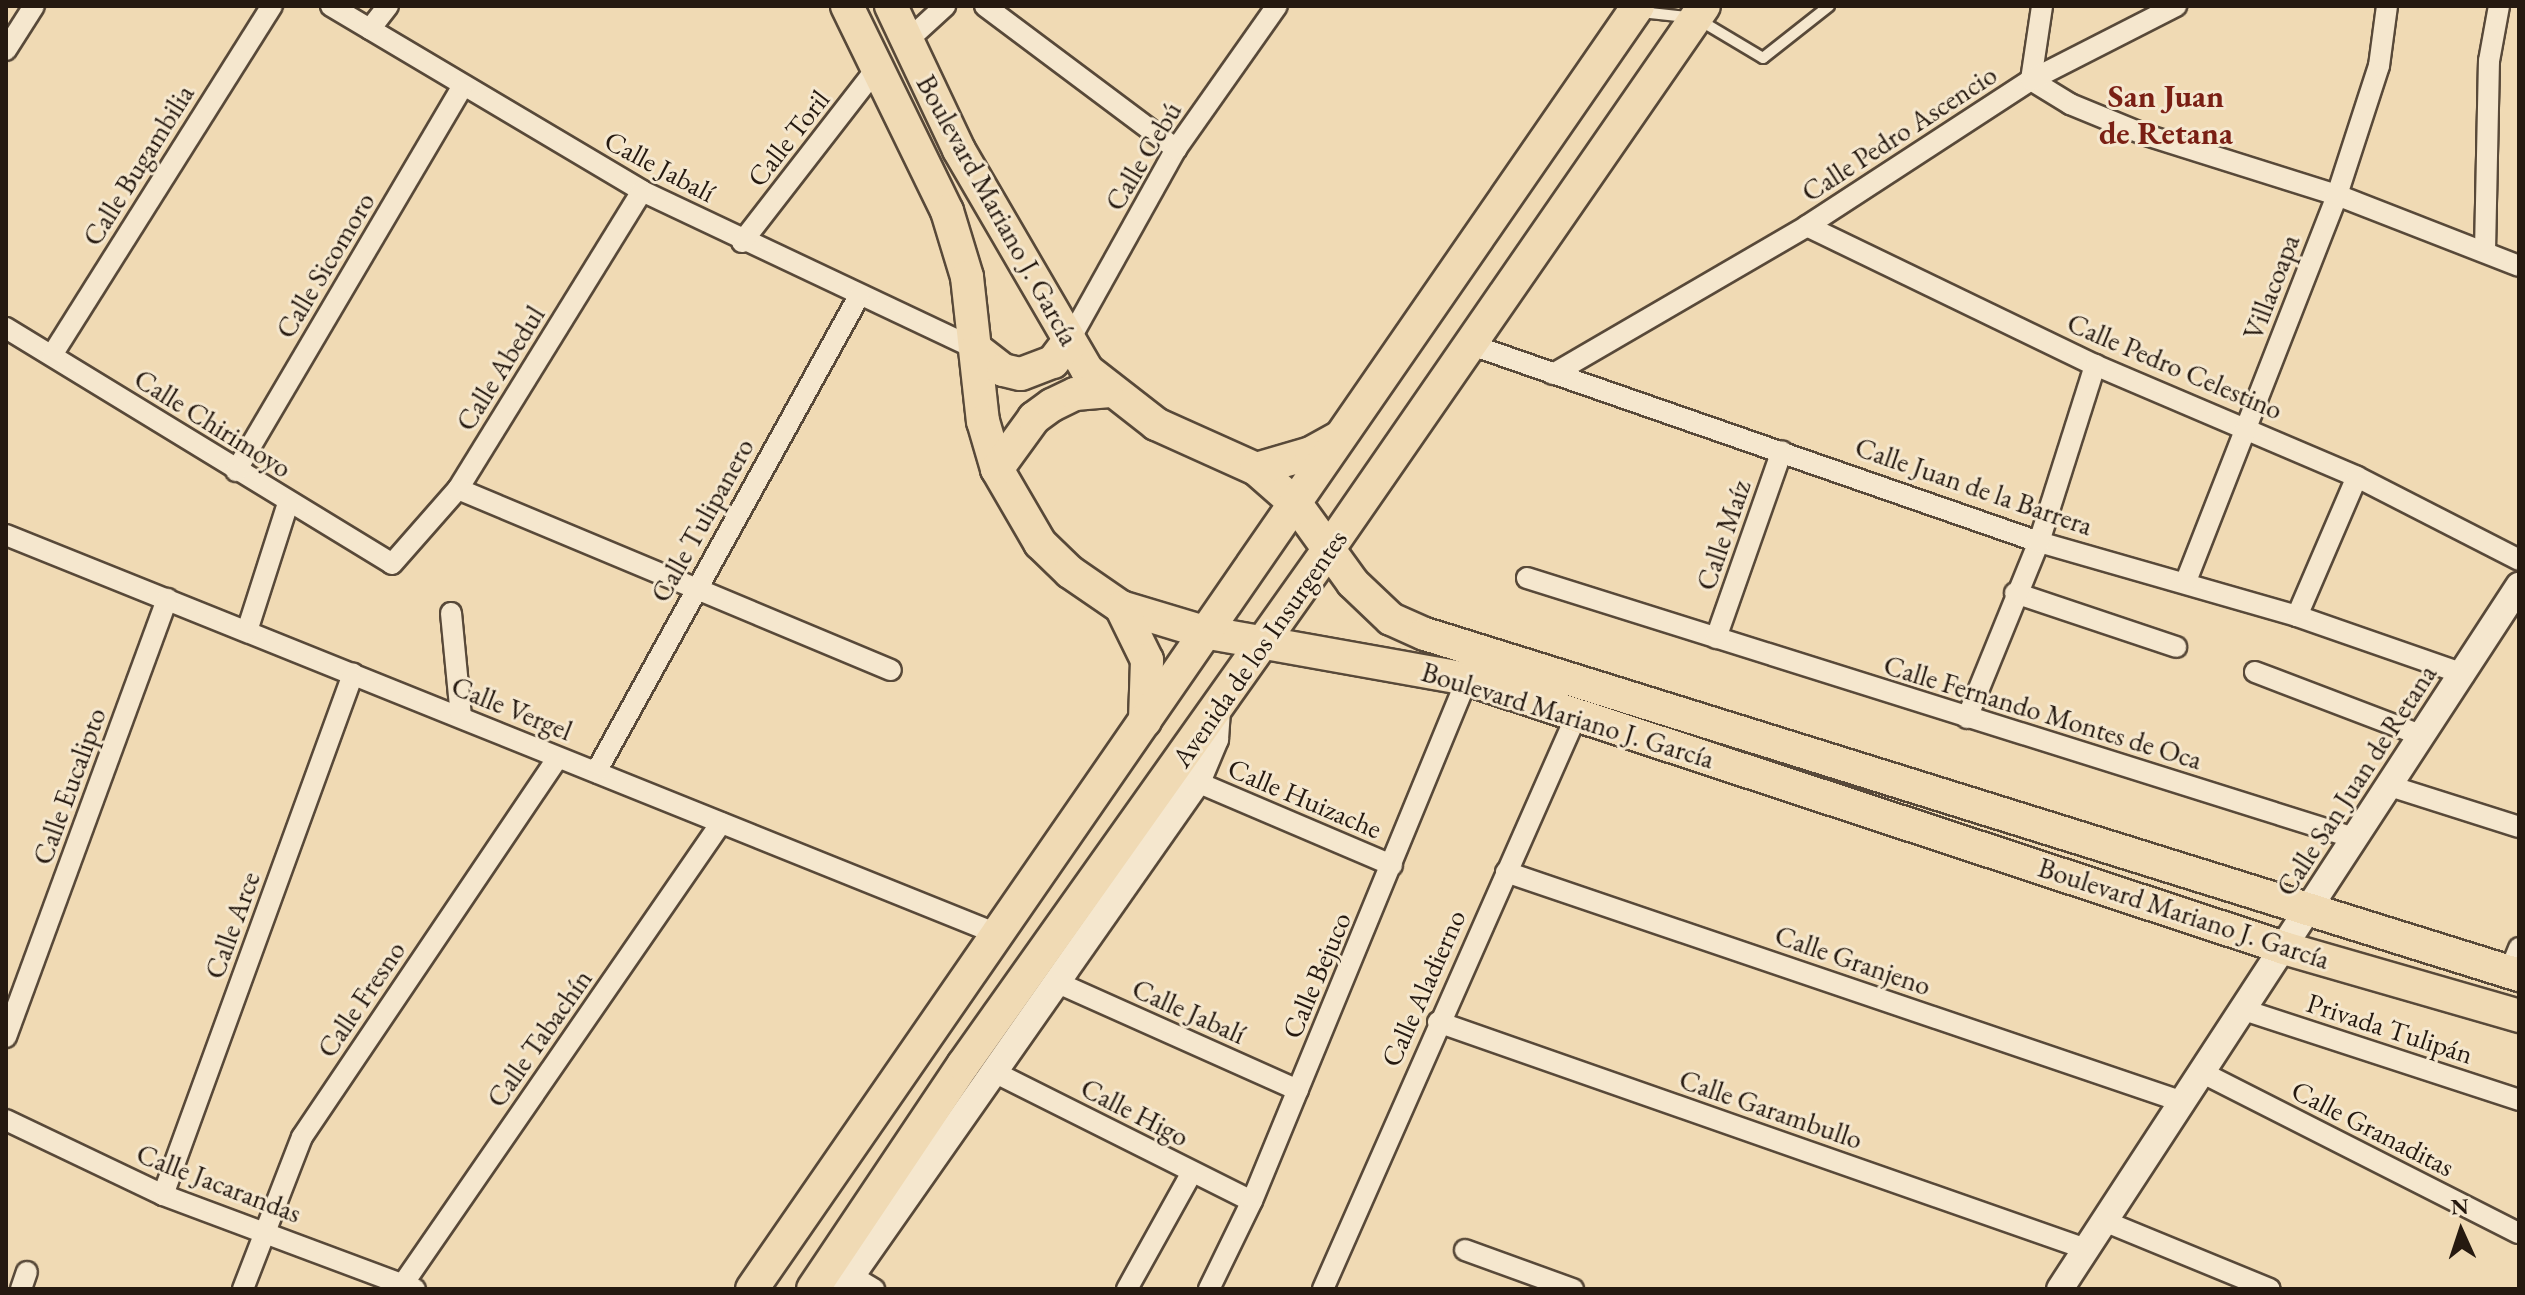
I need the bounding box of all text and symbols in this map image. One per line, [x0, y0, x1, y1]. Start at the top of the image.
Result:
street label: Calle Pedro Ascencio [1795, 57, 2003, 209]
street label: Boulevard Mariano J. García [910, 69, 1086, 351]
street label: Calle Bugambilia [75, 78, 201, 252]
district label: San Juan de Retana [2099, 78, 2233, 153]
street label: Calle Toril [740, 83, 836, 193]
street label: Calle Cebú [1097, 95, 1189, 217]
street label: Calle Jabalí [599, 123, 721, 209]
street label: Calle Sicomoro [268, 186, 382, 344]
street label: Villacoapa [2236, 230, 2306, 344]
street label: Calle Abedul [448, 299, 552, 437]
street label: Calle Pedro Celestino [2062, 306, 2288, 426]
street label: Calle Chirimoyo [128, 361, 298, 485]
street label: Calle Juan de la Barrera [1851, 430, 2097, 542]
street label: Calle Tulipanero [643, 432, 761, 608]
street label: Calle Maíz [1689, 476, 1757, 594]
street label: Avenida de los Insurgentes [1164, 523, 1354, 773]
street label: Calle Fernando Montes de Oca [1880, 648, 2206, 776]
street label: Boulevard Mariano J. García [1418, 654, 1718, 776]
street label: Calle San Juan de Retana [2269, 658, 2443, 902]
street label: Calle Vergel [447, 669, 577, 747]
street label: Calle Eucalipto [25, 703, 113, 869]
street label: Calle Huizache [1223, 751, 1387, 845]
street label: Boulevard Mariano J. García [2034, 850, 2334, 976]
street label: Calle Arce [197, 867, 267, 983]
street label: Calle Aladierno [1373, 904, 1473, 1072]
street label: Calle Bejuco [1274, 907, 1358, 1043]
street label: Calle Granjeno [1771, 918, 1935, 1002]
street label: Calle Fresno [310, 934, 412, 1064]
street label: Calle Tabachín [479, 963, 599, 1113]
street label: Calle Jabalí [1127, 971, 1251, 1051]
street label: Privada Tulipán [2303, 985, 2477, 1071]
street label: Calle Garambullo [1675, 1062, 1867, 1156]
street label: Calle Higo [1075, 1071, 1195, 1153]
street label: Calle Granaditas [2286, 1073, 2460, 1183]
street label: Calle Jacarandas [132, 1136, 306, 1230]
north arrow [2421, 1191, 2501, 1271]
text: N [2450, 1192, 2469, 1221]

